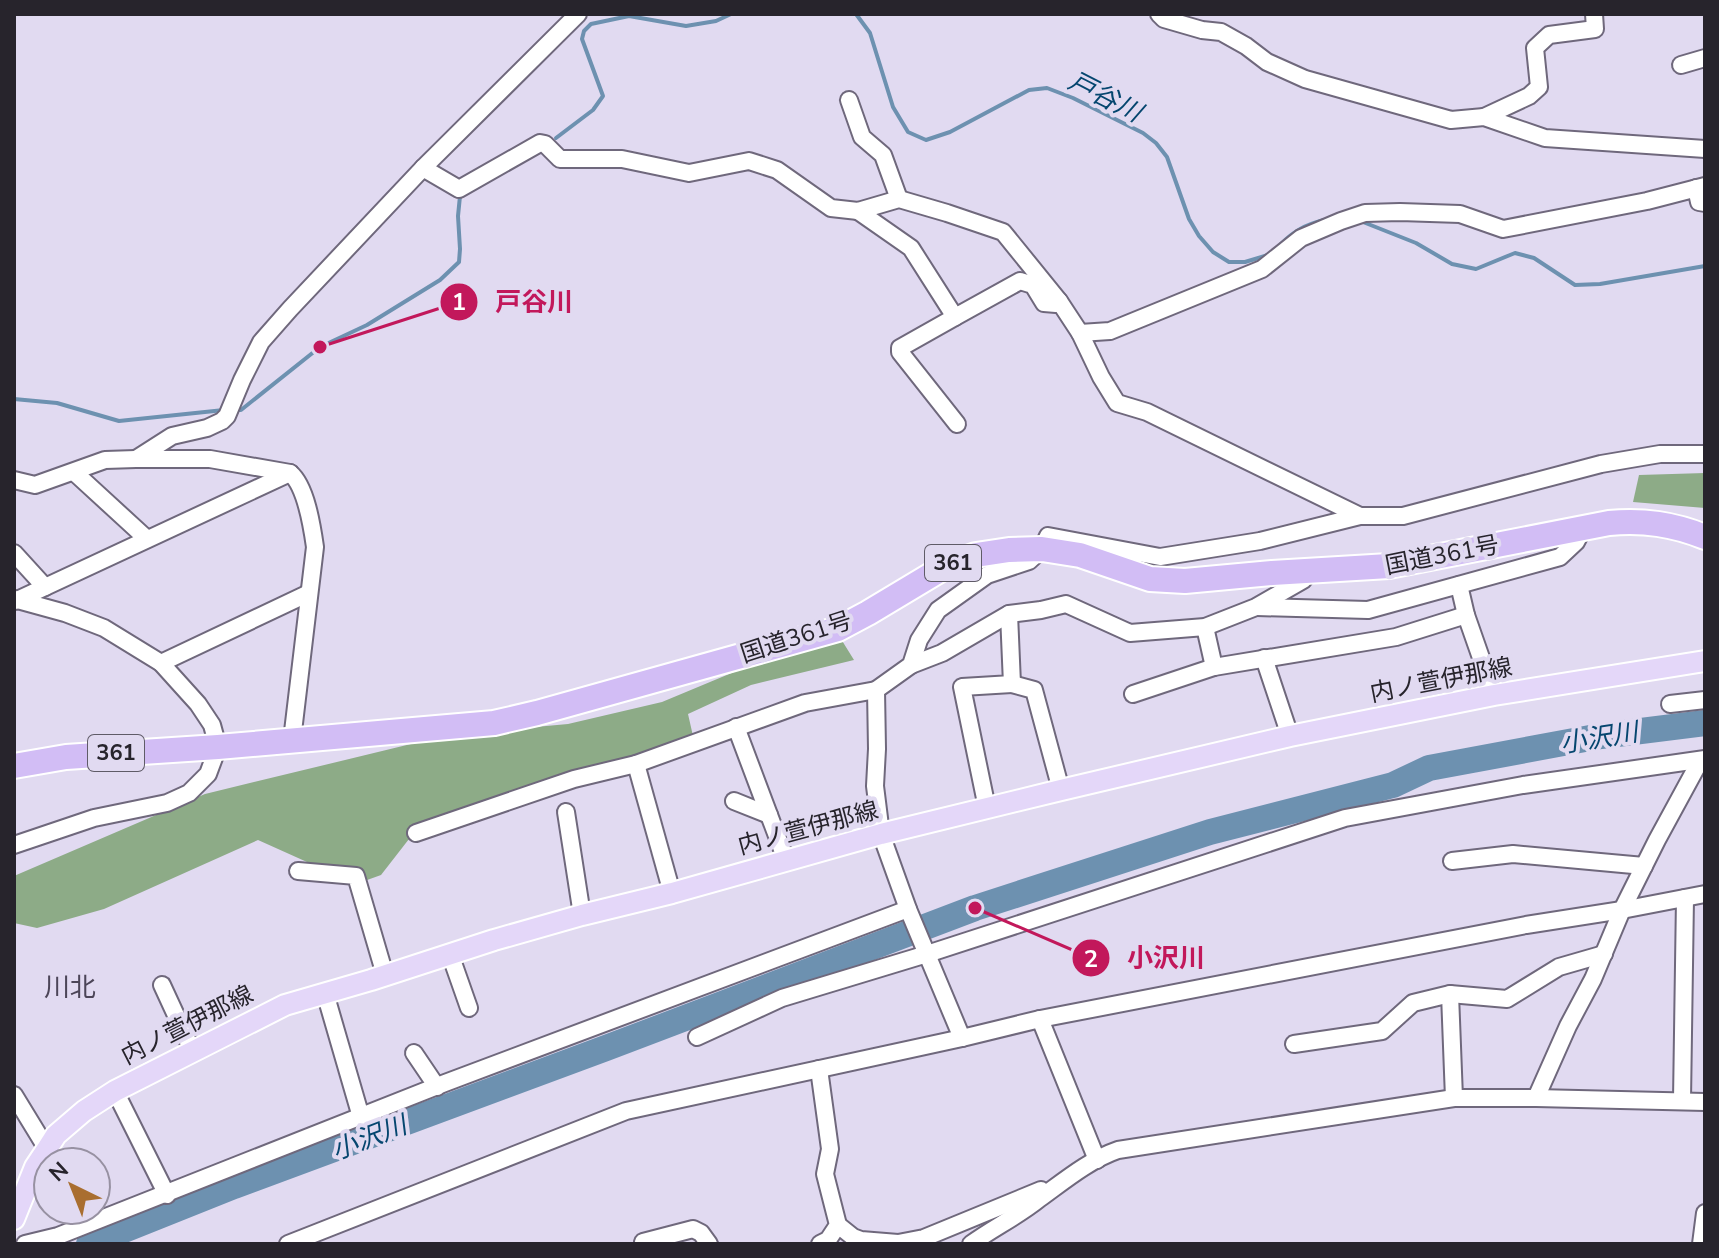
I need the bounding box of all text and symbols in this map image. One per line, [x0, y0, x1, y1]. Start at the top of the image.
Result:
water label: 戸谷川 [1062, 64, 1150, 132]
callout: 戸谷川 [439, 277, 589, 327]
text: 戸谷川 [495, 285, 573, 320]
text: 1 [452, 286, 466, 318]
street label: 国道361号 [1382, 528, 1502, 582]
road number: 361 [925, 545, 981, 581]
street label: 国道361号 [736, 604, 856, 670]
street label: 内ノ萱伊那線 [1367, 651, 1515, 709]
water label: 小沢川 [1558, 714, 1643, 761]
road number: 361 [88, 735, 144, 771]
street label: 内ノ萱伊那線 [734, 794, 882, 862]
callout: 小沢川 [1071, 933, 1221, 983]
text: 小沢川 [1127, 941, 1205, 976]
text: 2 [1084, 943, 1098, 975]
district label: 川北 [44, 970, 96, 1005]
street label: 内ノ萱伊那線 [116, 978, 258, 1072]
water label: 小沢川 [326, 1107, 414, 1168]
north arrow [32, 1146, 112, 1226]
text: N [43, 1156, 75, 1189]

